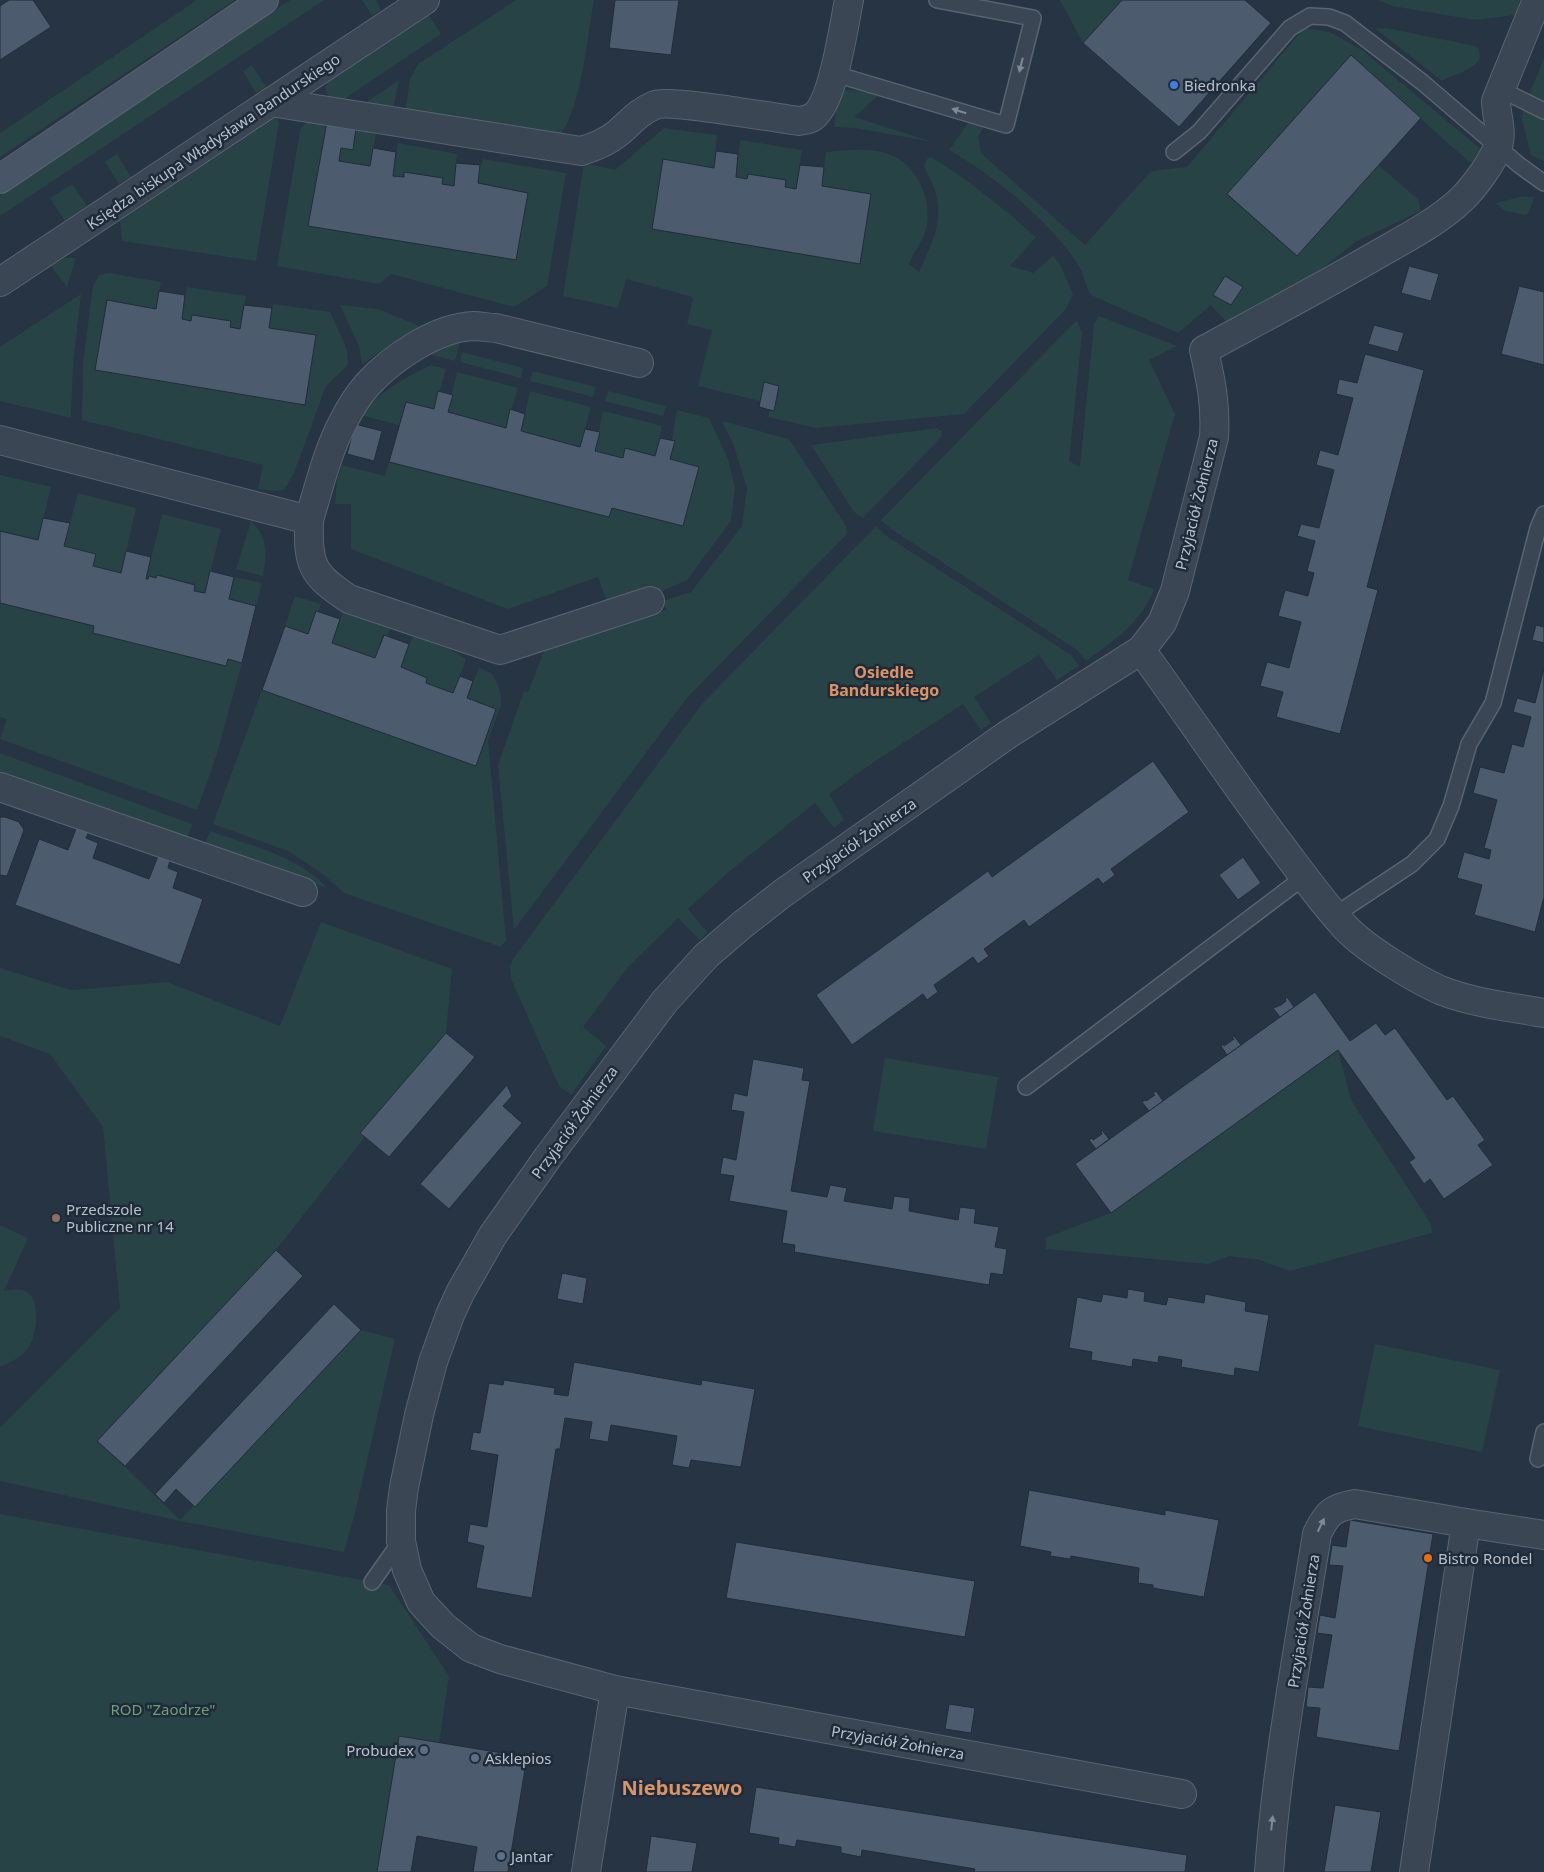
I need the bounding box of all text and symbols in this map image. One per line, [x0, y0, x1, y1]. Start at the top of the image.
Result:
street label: Księdza biskupa Władysława Bandurskiego [83, 49, 343, 233]
one-way arrow [1017, 57, 1025, 72]
place label: Biedronka [1184, 75, 1256, 95]
marker: Biedronka [1168, 79, 1180, 91]
one-way arrow [952, 107, 967, 115]
street label: Przyjaciół Żołnierza [1170, 436, 1222, 572]
district label: Osiedle Bandurskiego [829, 661, 939, 701]
street label: Przyjaciół Żołnierza [798, 793, 920, 887]
street label: Przyjaciół Żołnierza [526, 1062, 622, 1182]
place label: Przedszole Publiczne nr 14 [66, 1199, 174, 1236]
marker: Przedszole Publiczne nr 14 [50, 1212, 62, 1224]
one-way arrow [1317, 1518, 1325, 1533]
place label: Bistro Rondel [1438, 1548, 1532, 1568]
marker: Bistro Rondel [1422, 1552, 1434, 1564]
street label: Przyjaciół Żołnierza [1283, 1553, 1323, 1689]
park label: ROD "Zaodrze" [111, 1699, 216, 1719]
street label: Przyjaciół Żołnierza [830, 1720, 966, 1764]
place label: Probudex [346, 1740, 414, 1760]
marker: Probudex [418, 1744, 430, 1756]
place label: Asklepios [485, 1748, 551, 1768]
marker: Asklepios [469, 1752, 481, 1764]
district label: Niebuszewo [622, 1774, 742, 1801]
one-way arrow [1268, 1815, 1276, 1831]
place label: Jantar [509, 1846, 553, 1866]
marker: Jantar [495, 1850, 507, 1862]

